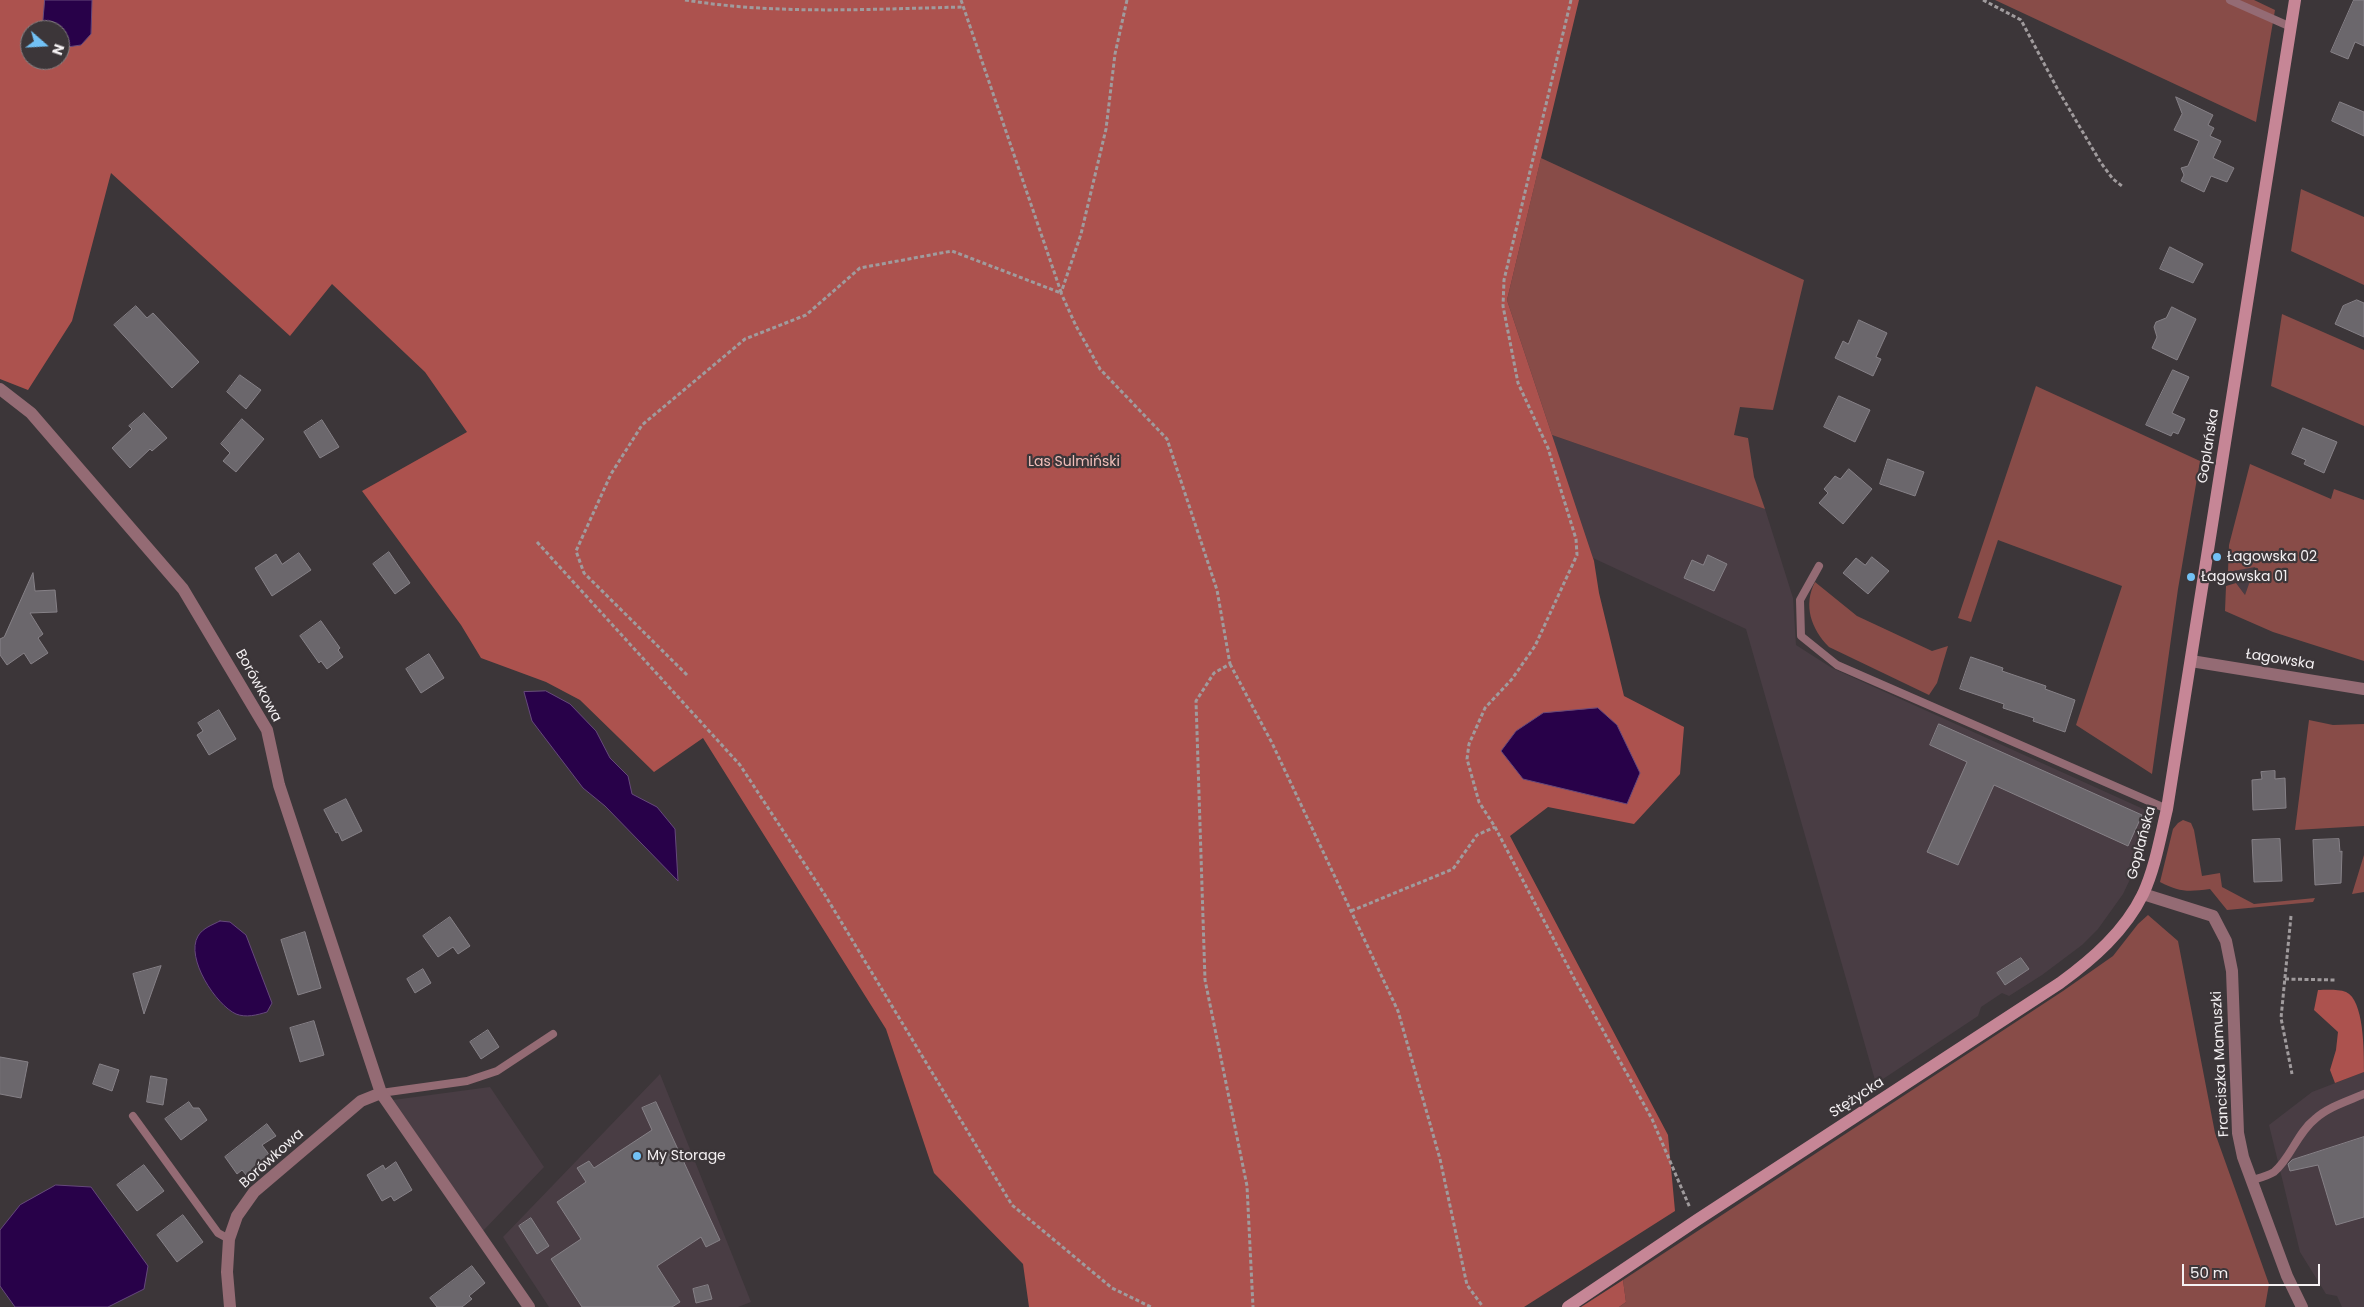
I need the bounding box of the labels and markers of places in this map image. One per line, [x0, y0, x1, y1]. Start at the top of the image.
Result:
place label: Łagowska 02 [2227, 549, 2317, 565]
marker: Łagowska 02 [2211, 551, 2223, 563]
place label: Łagowska 01 [2201, 569, 2287, 585]
marker: Łagowska 01 [2185, 571, 2197, 583]
place label: My Storage [647, 1148, 726, 1164]
marker: My Storage [631, 1150, 643, 1162]

